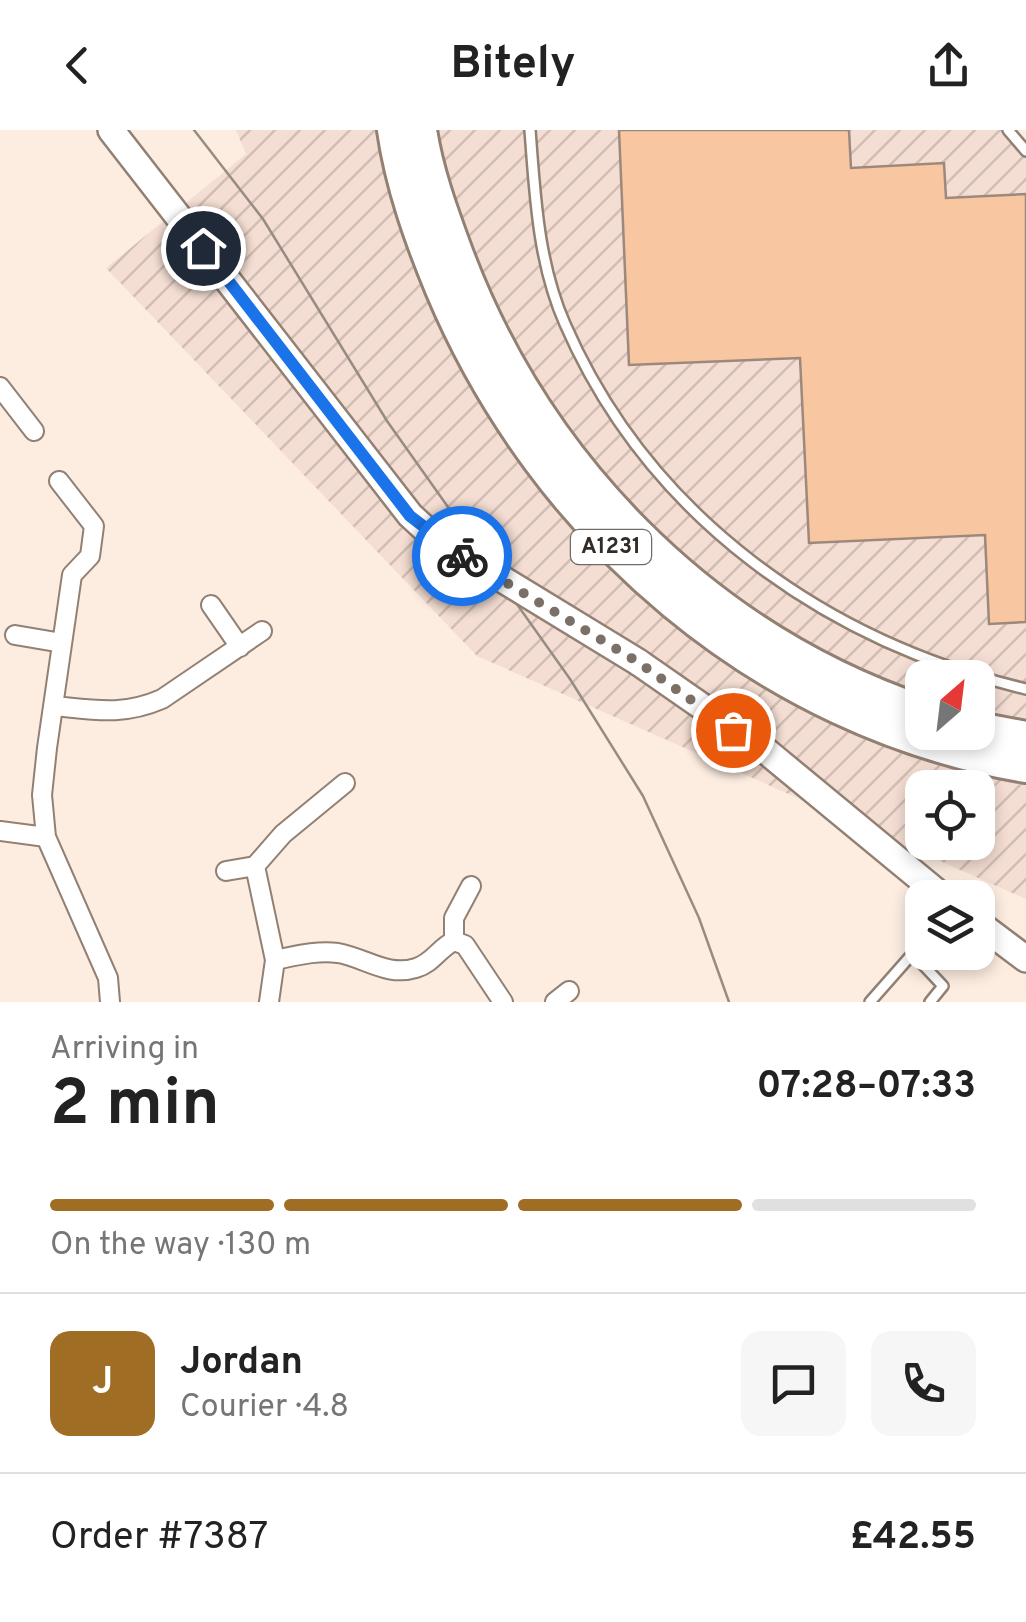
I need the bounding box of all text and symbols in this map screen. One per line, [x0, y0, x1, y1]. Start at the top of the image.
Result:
text: Bitely [451, 37, 575, 94]
icon: back [50, 38, 105, 93]
icon: share [921, 38, 976, 93]
pin [161, 206, 246, 291]
icon: home [176, 221, 231, 276]
courier [412, 506, 512, 606]
icon: bike [435, 529, 490, 584]
road number: A1231 [571, 530, 651, 564]
north arrow [905, 660, 995, 750]
map controls [905, 660, 995, 970]
pin [691, 688, 776, 773]
icon: bag [706, 703, 761, 758]
button: locate [905, 770, 995, 860]
button: layers [905, 880, 995, 970]
text: Arriving in [50, 1030, 199, 1070]
text: 07:28–07:33 [757, 1063, 976, 1112]
text: 2 min [50, 1066, 220, 1148]
text: On the way · 130 m [50, 1226, 311, 1266]
button: chat [741, 1331, 846, 1436]
button: phone [871, 1331, 976, 1436]
text: Jordan [180, 1339, 303, 1388]
text: J [92, 1359, 113, 1408]
text: Courier · 4.8 [180, 1388, 349, 1428]
text: Order #7387 [50, 1514, 268, 1563]
text: £42.55 [850, 1514, 976, 1563]

